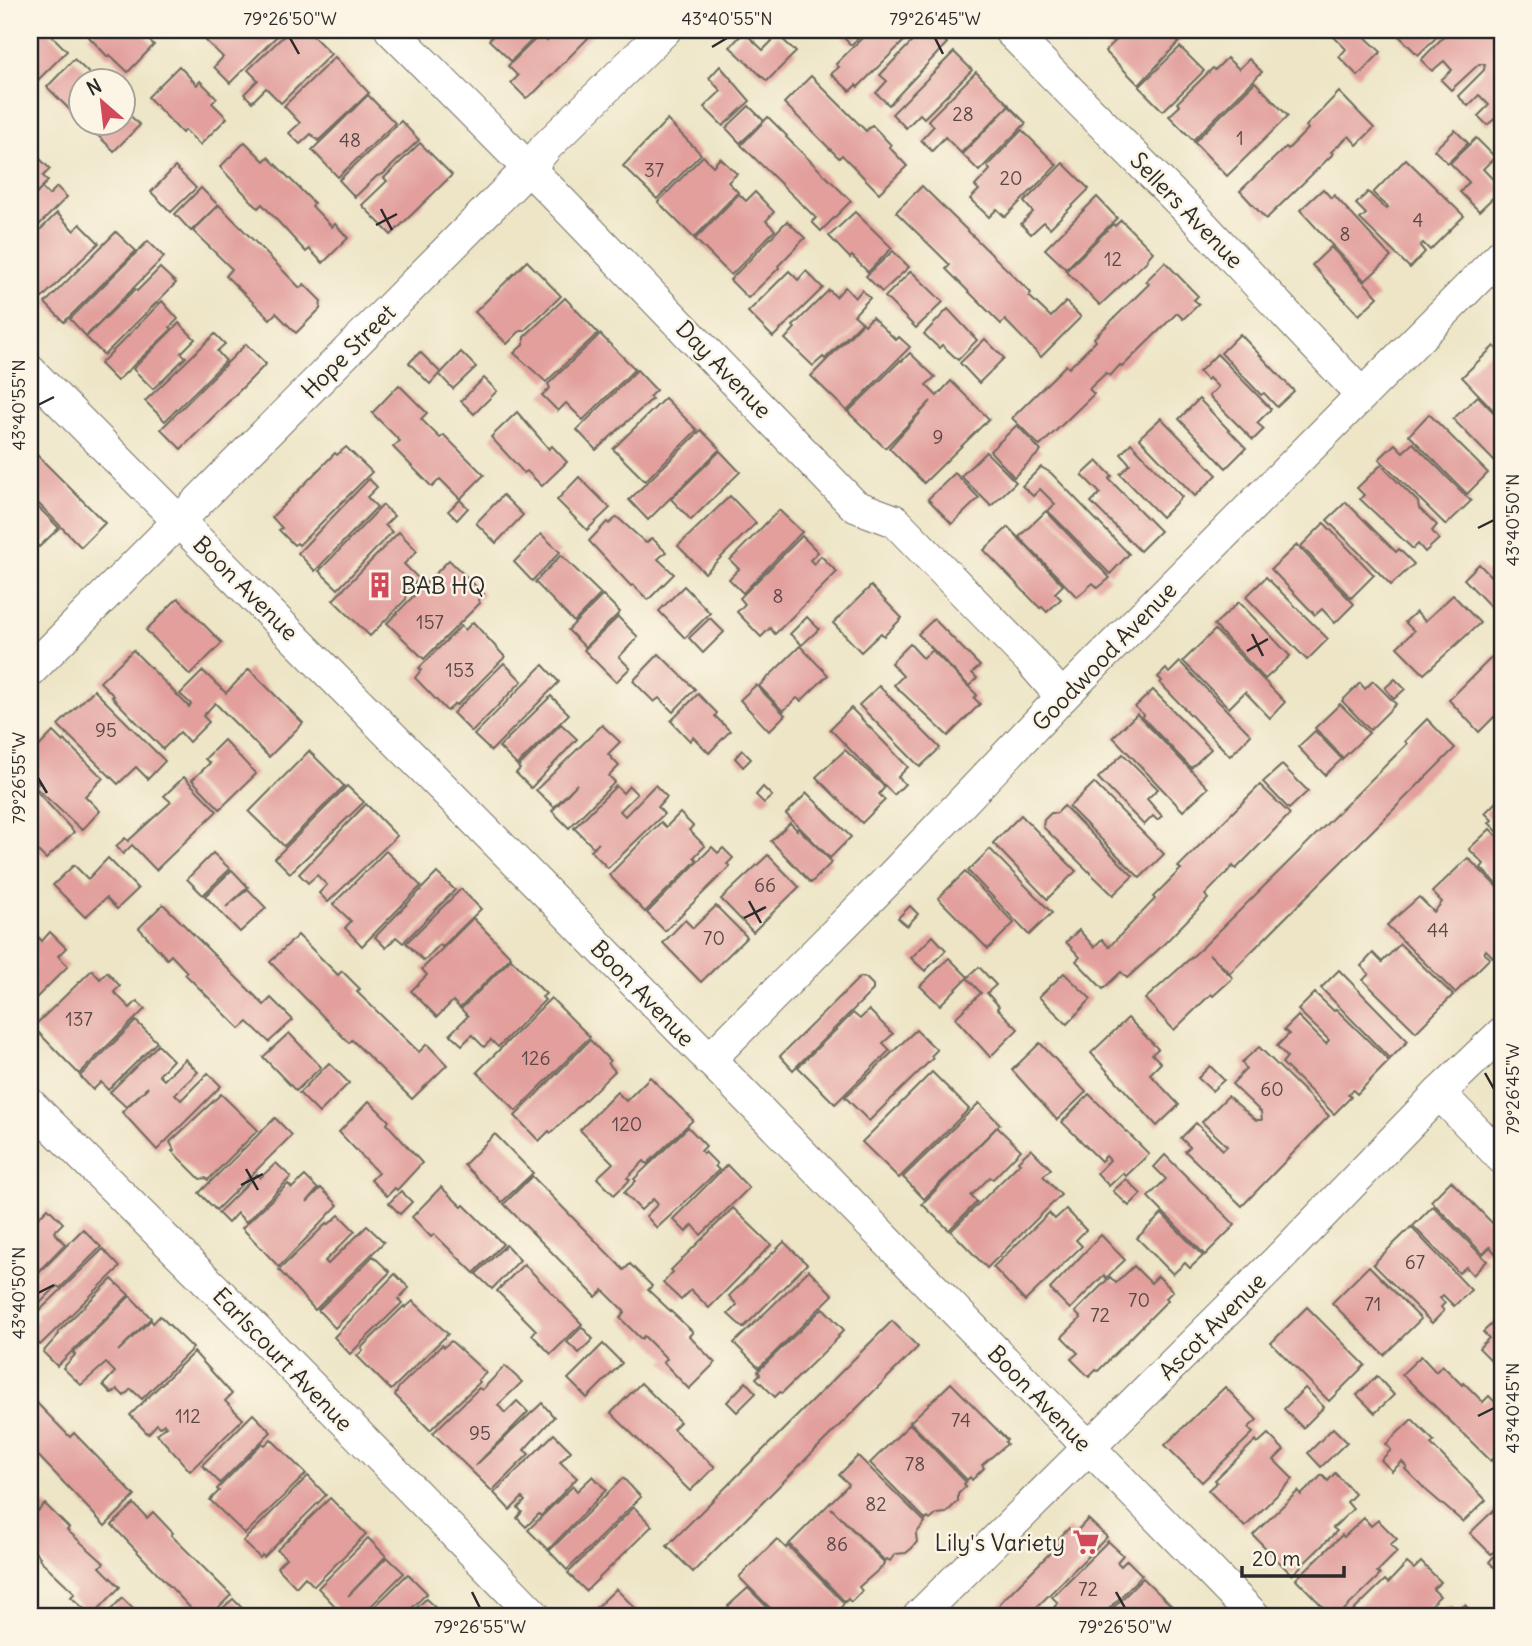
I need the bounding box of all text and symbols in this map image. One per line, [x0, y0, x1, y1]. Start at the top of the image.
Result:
text: 79°26'50"W [243, 7, 337, 30]
text: 43°40'55"N [681, 7, 773, 30]
text: 79°26'45"W [889, 7, 981, 30]
north arrow [66, 66, 136, 136]
text: N [83, 73, 105, 101]
house number: 28 [952, 102, 974, 126]
house number: 1 [1236, 126, 1244, 150]
house number: 48 [339, 128, 361, 152]
street label: Sellers Avenue [1124, 146, 1250, 274]
house number: 37 [644, 158, 664, 182]
house number: 20 [1000, 166, 1022, 190]
house number: 4 [1413, 208, 1424, 232]
house number: 8 [1340, 222, 1350, 246]
house number: 12 [1104, 247, 1122, 271]
street label: Hope Street [295, 298, 401, 404]
street label: Day Avenue [670, 314, 778, 424]
text: 43°40'55"N [7, 359, 30, 451]
house number: 9 [933, 425, 943, 449]
text: 43°40'50"N [1501, 474, 1524, 566]
street label: Boon Avenue [187, 529, 305, 647]
building icon: BAB HQ [365, 570, 395, 600]
place label: BAB HQ [401, 571, 485, 600]
street label: Goodwood Avenue [1025, 575, 1183, 737]
house number: 8 [773, 584, 783, 608]
house number: 157 [416, 610, 444, 634]
house number: 153 [445, 658, 475, 682]
house number: 95 [95, 718, 117, 742]
text: 79°26'55"W [7, 732, 30, 824]
house number: 66 [754, 873, 776, 897]
house number: 44 [1427, 918, 1449, 942]
house number: 70 [703, 926, 725, 950]
street label: Boon Avenue [585, 934, 701, 1052]
house number: 137 [65, 1007, 93, 1031]
text: 79°26'45"W [1501, 1043, 1524, 1135]
house number: 126 [522, 1046, 550, 1070]
house number: 60 [1260, 1077, 1284, 1101]
house number: 120 [612, 1112, 642, 1136]
text: 43°40'50"N [7, 1247, 30, 1339]
house number: 67 [1405, 1250, 1425, 1274]
street label: Ascot Avenue [1152, 1266, 1272, 1386]
street label: Earlscourt Avenue [207, 1281, 359, 1437]
house number: 70 [1128, 1288, 1150, 1312]
house number: 71 [1365, 1292, 1381, 1316]
house number: 72 [1090, 1303, 1110, 1327]
street label: Boon Avenue [982, 1339, 1098, 1457]
text: 43°40'45"N [1501, 1363, 1524, 1453]
house number: 112 [175, 1404, 201, 1428]
house number: 74 [951, 1408, 971, 1432]
house number: 95 [469, 1421, 491, 1445]
house number: 78 [905, 1452, 925, 1476]
house number: 82 [865, 1492, 887, 1516]
supermarket icon: Lily's Variety [1071, 1527, 1101, 1557]
place label: Lily's Variety [934, 1528, 1065, 1557]
house number: 86 [826, 1532, 848, 1556]
scale bar [1242, 1534, 1343, 1578]
text: 20 m [1252, 1545, 1301, 1572]
house number: 72 [1078, 1577, 1098, 1601]
text: 79°26'55"W [434, 1615, 526, 1638]
text: 79°26'50"W [1078, 1615, 1172, 1638]

